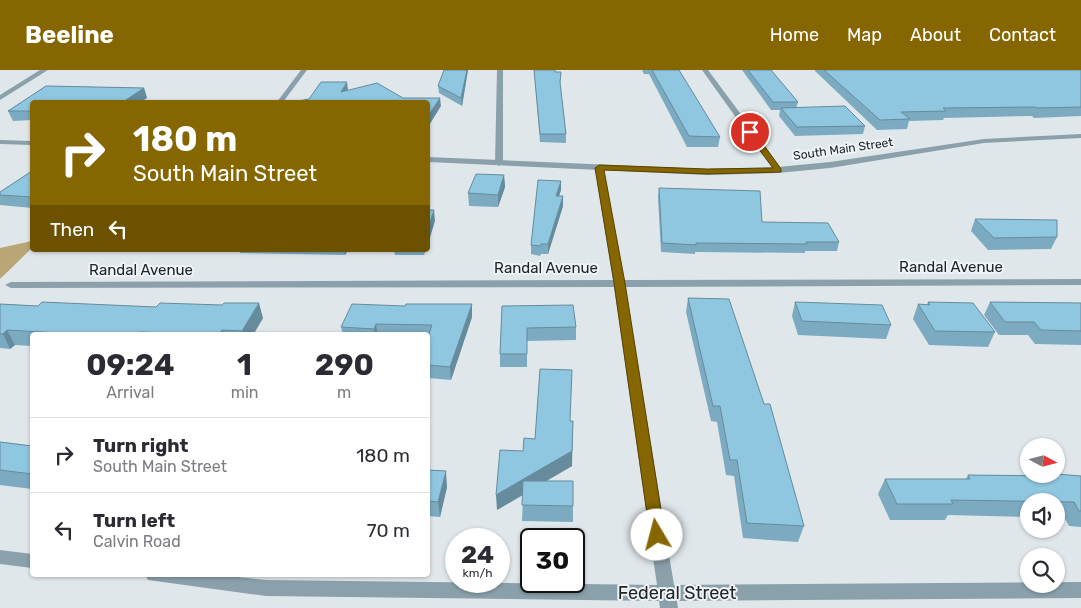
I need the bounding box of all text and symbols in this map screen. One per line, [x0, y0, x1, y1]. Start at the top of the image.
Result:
text: Beeline [25, 21, 114, 49]
text: Home [770, 24, 819, 46]
text: Map [847, 24, 882, 46]
text: About [910, 24, 961, 46]
text: Contact [989, 24, 1056, 46]
pin [729, 111, 771, 153]
text: 180 m [133, 118, 237, 160]
icon: arrive [736, 118, 764, 146]
icon: right [50, 120, 115, 185]
street label: South Main Street [792, 135, 894, 163]
text: South Main Street [133, 160, 317, 187]
icon: left [104, 215, 132, 243]
text: Then [50, 218, 94, 241]
street label: Randal Avenue [899, 258, 1003, 276]
street label: Randal Avenue [494, 259, 598, 277]
street label: Randal Avenue [89, 261, 193, 279]
text: 09:24 [86, 347, 174, 383]
text: 1 [237, 347, 252, 383]
text: 290 [315, 347, 374, 383]
text: Arrival [106, 383, 154, 402]
text: min [231, 383, 258, 402]
text: m [337, 383, 351, 402]
text: Turn right [93, 434, 188, 457]
north arrow [1020, 438, 1065, 482]
map controls [1020, 438, 1065, 593]
icon: right [50, 441, 78, 469]
text: 180 m [356, 444, 410, 467]
text: South Main Street [93, 457, 227, 476]
button: sound [1020, 493, 1065, 538]
position arrow [630, 508, 682, 560]
text: Turn left [93, 509, 175, 532]
icon: left [50, 516, 78, 544]
text: 70 m [367, 519, 410, 542]
speed limit sign: 30 [520, 528, 585, 593]
text: Calvin Road [93, 532, 181, 551]
text: 24 [461, 540, 494, 569]
button: search [1020, 548, 1065, 593]
text: km/h [463, 566, 492, 580]
street label: Federal Street [618, 582, 736, 604]

